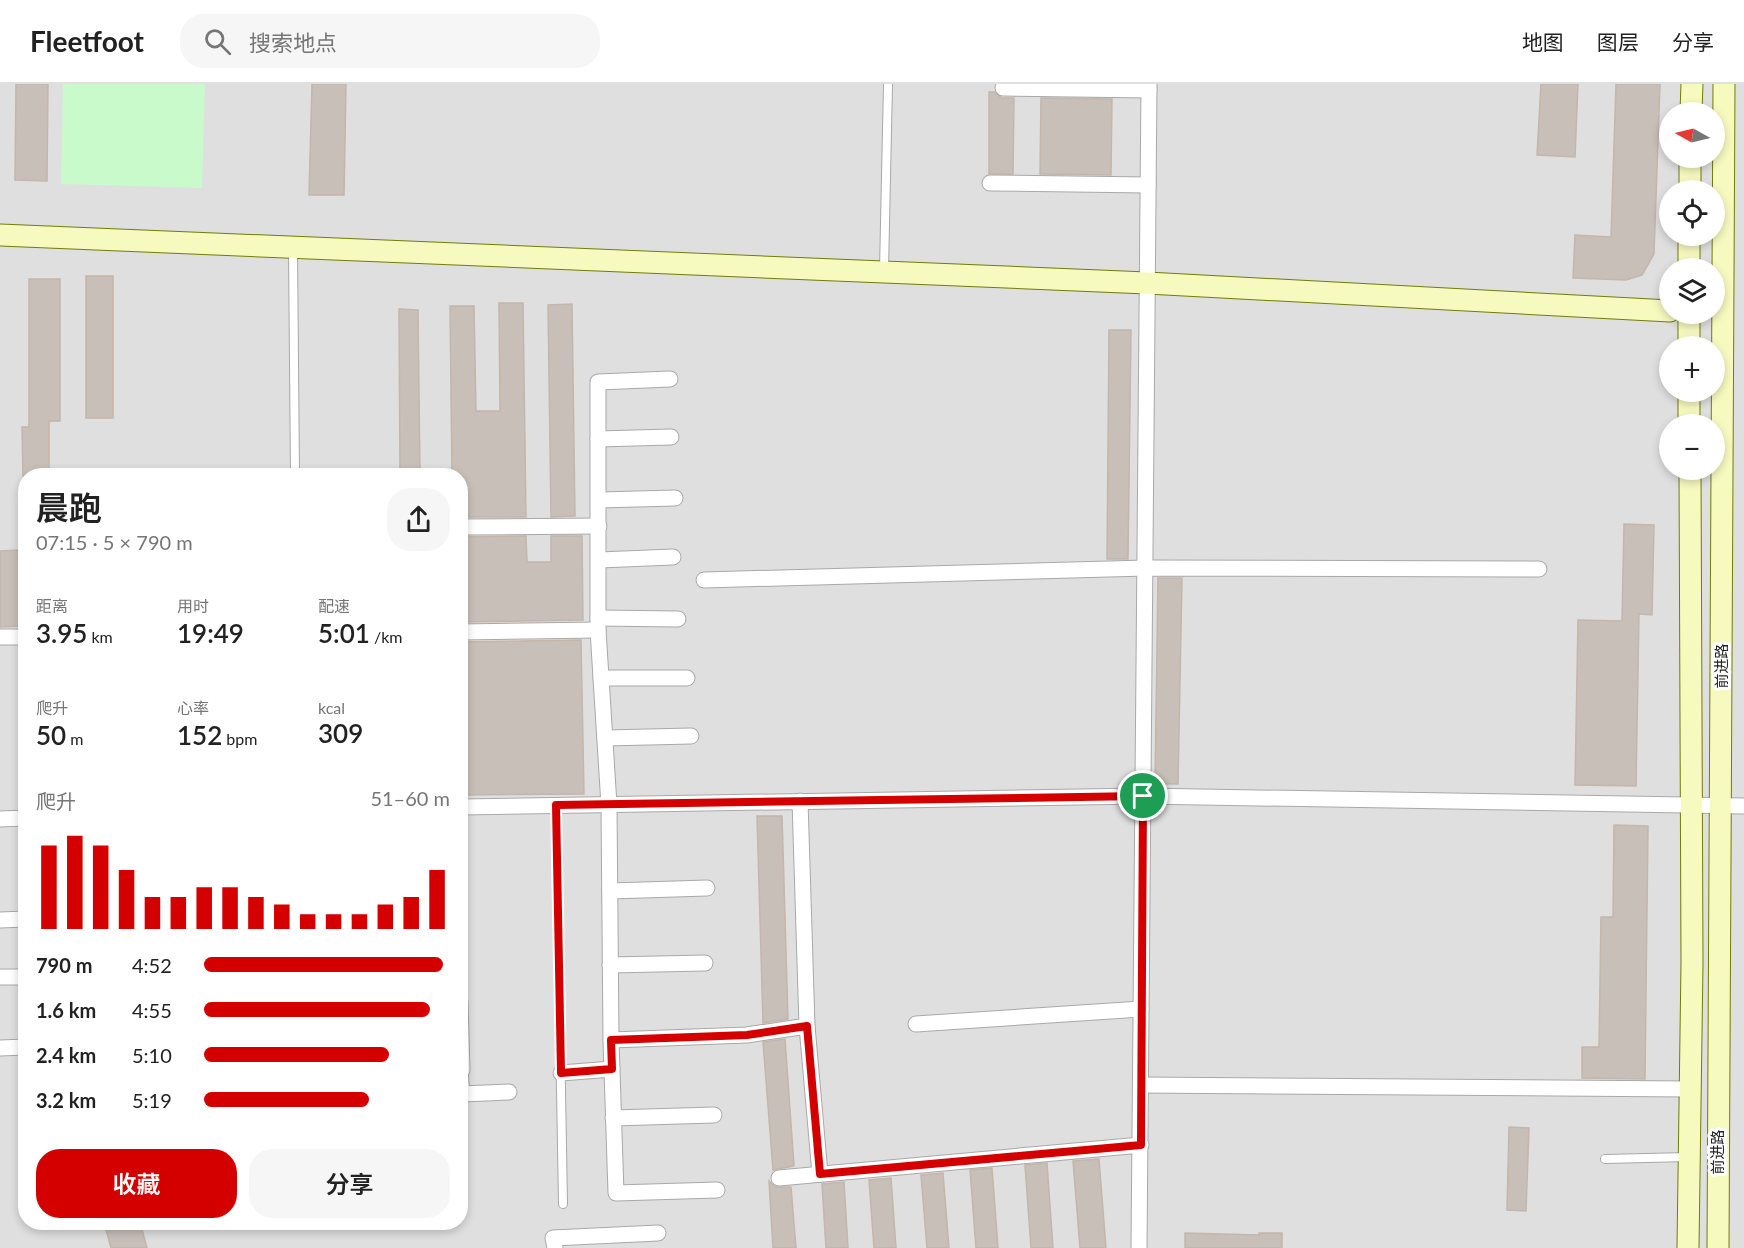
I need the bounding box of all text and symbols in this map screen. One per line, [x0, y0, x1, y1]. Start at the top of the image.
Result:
search box [180, 14, 600, 68]
text: Fleetfoot [30, 24, 144, 58]
icon: search [201, 25, 234, 58]
text: 搜索地点 [249, 29, 337, 56]
text: 地图 [1522, 29, 1564, 54]
text: 图层 [1597, 29, 1639, 54]
text: 分享 [1672, 29, 1714, 54]
north arrow [1659, 102, 1725, 168]
map controls [1659, 102, 1725, 480]
button: locate [1659, 180, 1725, 246]
button: layers [1659, 258, 1725, 324]
button: + [1659, 336, 1725, 402]
button: − [1659, 414, 1725, 480]
text: 晨跑 [36, 487, 102, 527]
button: share [387, 488, 450, 551]
text: 07:15 · 5 × 790 m [36, 530, 193, 554]
text: 距离 [36, 596, 68, 615]
text: 用时 [177, 596, 209, 615]
text: 配速 [318, 596, 350, 615]
text: 3.95 [36, 617, 87, 649]
text: 19:49 [177, 617, 244, 649]
text: 5:01 [318, 617, 370, 649]
text: km [87, 627, 113, 646]
text: /km [370, 627, 402, 646]
street label: 前进路 [1712, 643, 1730, 689]
text: 爬升 [36, 698, 68, 717]
text: 心率 [177, 698, 209, 717]
text: kcal [318, 698, 345, 717]
text: 309 [318, 717, 363, 749]
text: 50 [36, 719, 66, 751]
text: 152 [177, 719, 222, 751]
text: m [66, 729, 83, 748]
text: bpm [222, 729, 257, 748]
pin [1117, 770, 1168, 821]
icon: arrive [1126, 779, 1159, 812]
text: 51–60 m [370, 786, 450, 810]
text: 爬升 [36, 789, 76, 813]
text: 790 m [36, 953, 92, 977]
text: 4:52 [132, 953, 172, 977]
text: 1.6 km [36, 998, 96, 1022]
text: 4:55 [132, 998, 172, 1022]
text: 2.4 km [36, 1043, 96, 1067]
text: 5:10 [132, 1043, 172, 1067]
text: 3.2 km [36, 1088, 96, 1112]
text: 5:19 [132, 1088, 172, 1112]
street label: 前进路 [1708, 1129, 1726, 1175]
button: 收藏 [36, 1149, 237, 1218]
button: 分享 [249, 1149, 450, 1218]

